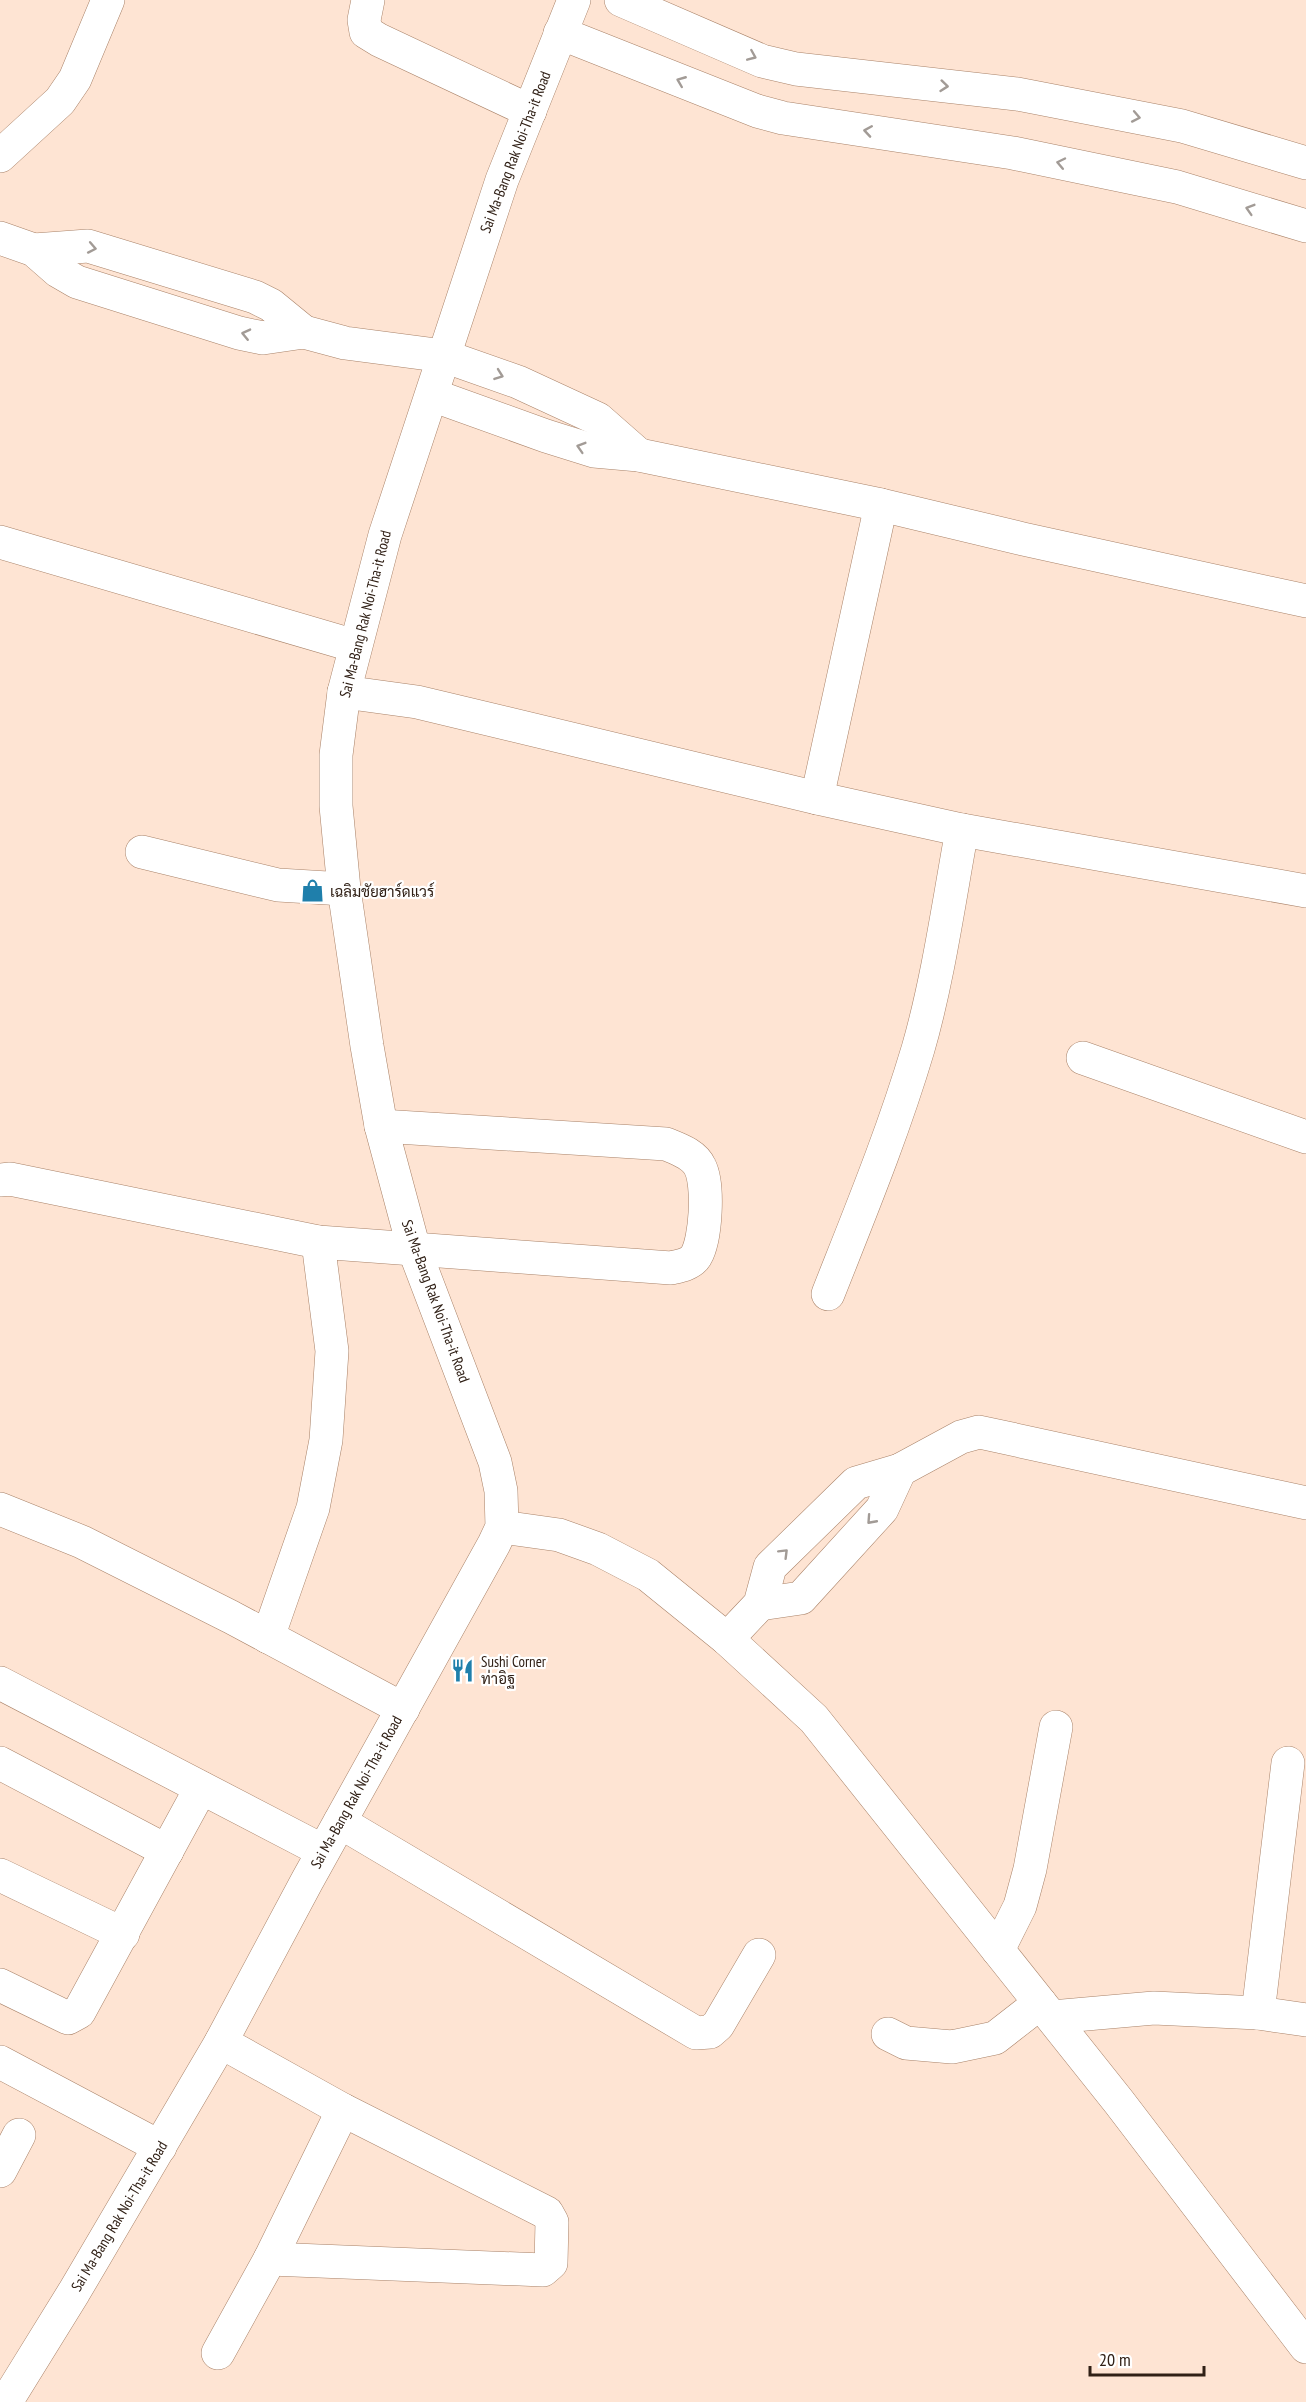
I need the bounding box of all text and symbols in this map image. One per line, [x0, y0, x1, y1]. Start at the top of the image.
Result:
one-way arrow [745, 49, 756, 61]
street label: Sai Ma-Bang Rak Noi-Tha-it Road [475, 68, 555, 236]
one-way arrow [676, 76, 687, 88]
one-way arrow [939, 79, 948, 92]
one-way arrow [1131, 110, 1141, 123]
one-way arrow [864, 125, 873, 137]
one-way arrow [1056, 157, 1066, 170]
one-way arrow [1245, 204, 1256, 216]
one-way arrow [86, 241, 96, 254]
one-way arrow [242, 329, 252, 342]
one-way arrow [493, 368, 504, 381]
one-way arrow [576, 442, 587, 454]
street label: Sai Ma-Bang Rak Noi-Tha-it Road [335, 528, 395, 700]
shop icon: เฉลิมชัยฮาร์ดแวร์ [299, 878, 325, 904]
place label: เฉลิมชัยฮาร์ดแวร์ [330, 882, 434, 901]
street label: Sai Ma-Bang Rak Noi-Tha-it Road [398, 1217, 474, 1385]
one-way arrow [867, 1514, 878, 1524]
one-way arrow [777, 1549, 788, 1560]
place label: Sushi Corner ท่าอิฐ [481, 1652, 547, 1689]
restaurant icon: Sushi Corner ท่าอิฐ [450, 1657, 476, 1683]
street label: Sai Ma-Bang Rak Noi-Tha-it Road [306, 1712, 406, 1872]
street label: Sai Ma-Bang Rak Noi-Tha-it Road [67, 2138, 171, 2294]
scale bar [1090, 2339, 1204, 2377]
text: 20 m [1099, 2348, 1131, 2371]

